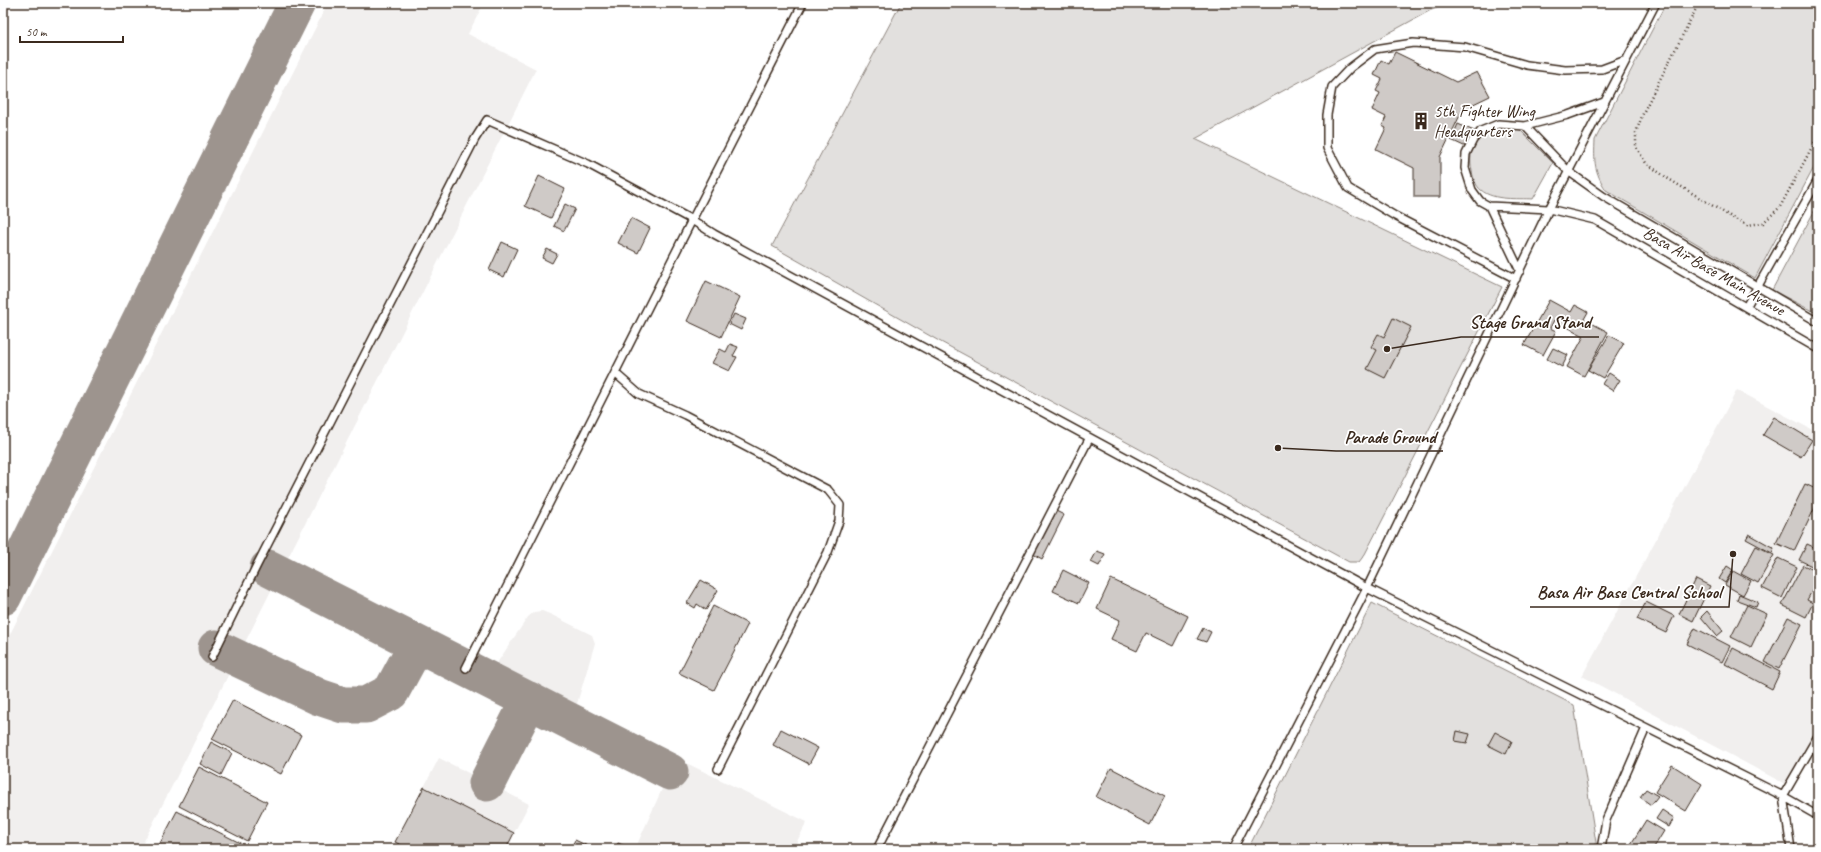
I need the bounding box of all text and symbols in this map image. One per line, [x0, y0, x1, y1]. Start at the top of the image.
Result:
scale bar [20, 18, 123, 44]
text: 50 m [26, 24, 48, 40]
place label: 5th Fighter Wing Headquarters [1434, 101, 1537, 142]
building icon: 5th Fighter Wing Headquarters [1411, 111, 1431, 131]
street label: Basa Air Base Main Avenue [1639, 222, 1790, 321]
callout: Stage Grand Stand [1461, 307, 1599, 337]
text: Stage Grand Stand [1469, 311, 1594, 333]
callout: Parade Ground [1336, 421, 1443, 451]
text: Parade Ground [1344, 426, 1439, 448]
callout: Basa Air Base Central School [1530, 577, 1729, 607]
text: Basa Air Base Central School [1537, 581, 1725, 603]

